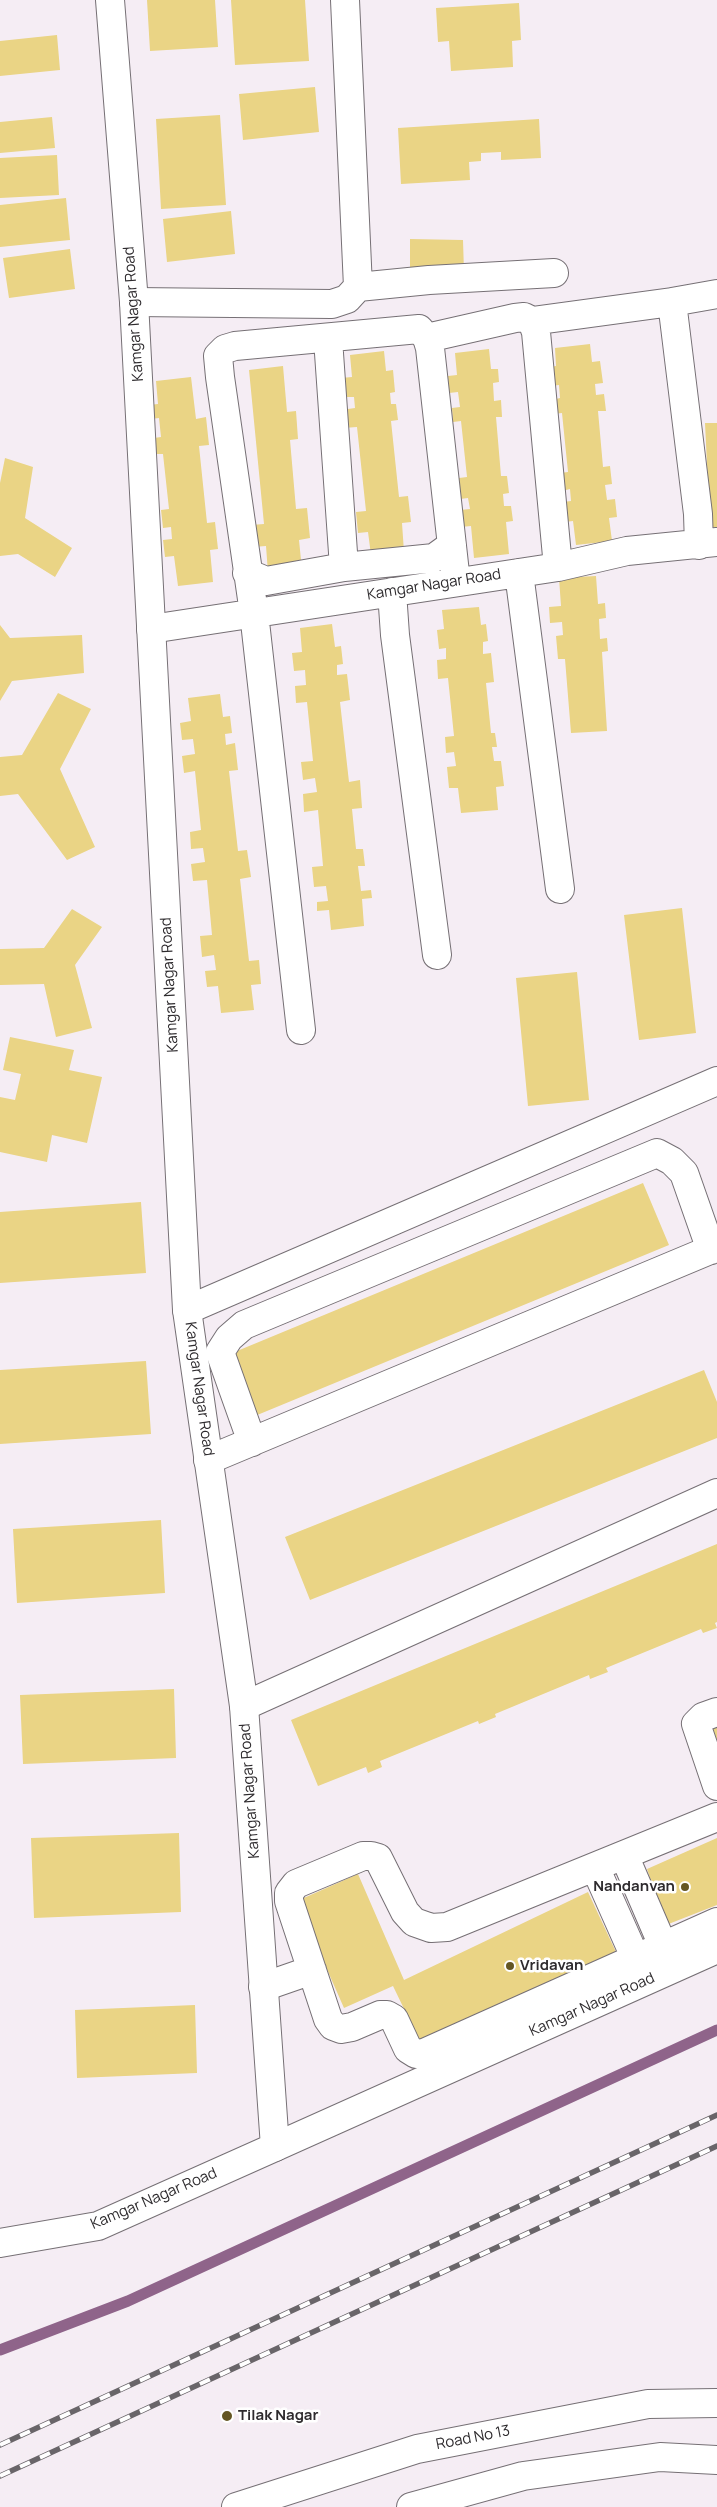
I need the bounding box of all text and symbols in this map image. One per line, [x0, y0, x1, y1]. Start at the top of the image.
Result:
street label: Kamgar Nagar Road [120, 246, 148, 382]
street label: Kamgar Nagar Road [366, 566, 502, 604]
street label: Kamgar Nagar Road [157, 917, 183, 1053]
street label: Kamgar Nagar Road [181, 1321, 217, 1457]
street label: Kamgar Nagar Road [236, 1723, 264, 1859]
place label: Nandanvan [593, 1878, 675, 1896]
marker: Nandanvan [679, 1881, 691, 1893]
place label: Vridavan [520, 1957, 583, 1975]
marker: Vridavan [504, 1960, 516, 1972]
street label: Kamgar Nagar Road [527, 1969, 657, 2041]
street label: Kamgar Nagar Road [88, 2164, 220, 2234]
place label: Tilak Nagar [238, 2407, 318, 2425]
marker: Tilak Nagar [220, 2409, 234, 2423]
street label: Road No 13 [435, 2422, 511, 2454]

